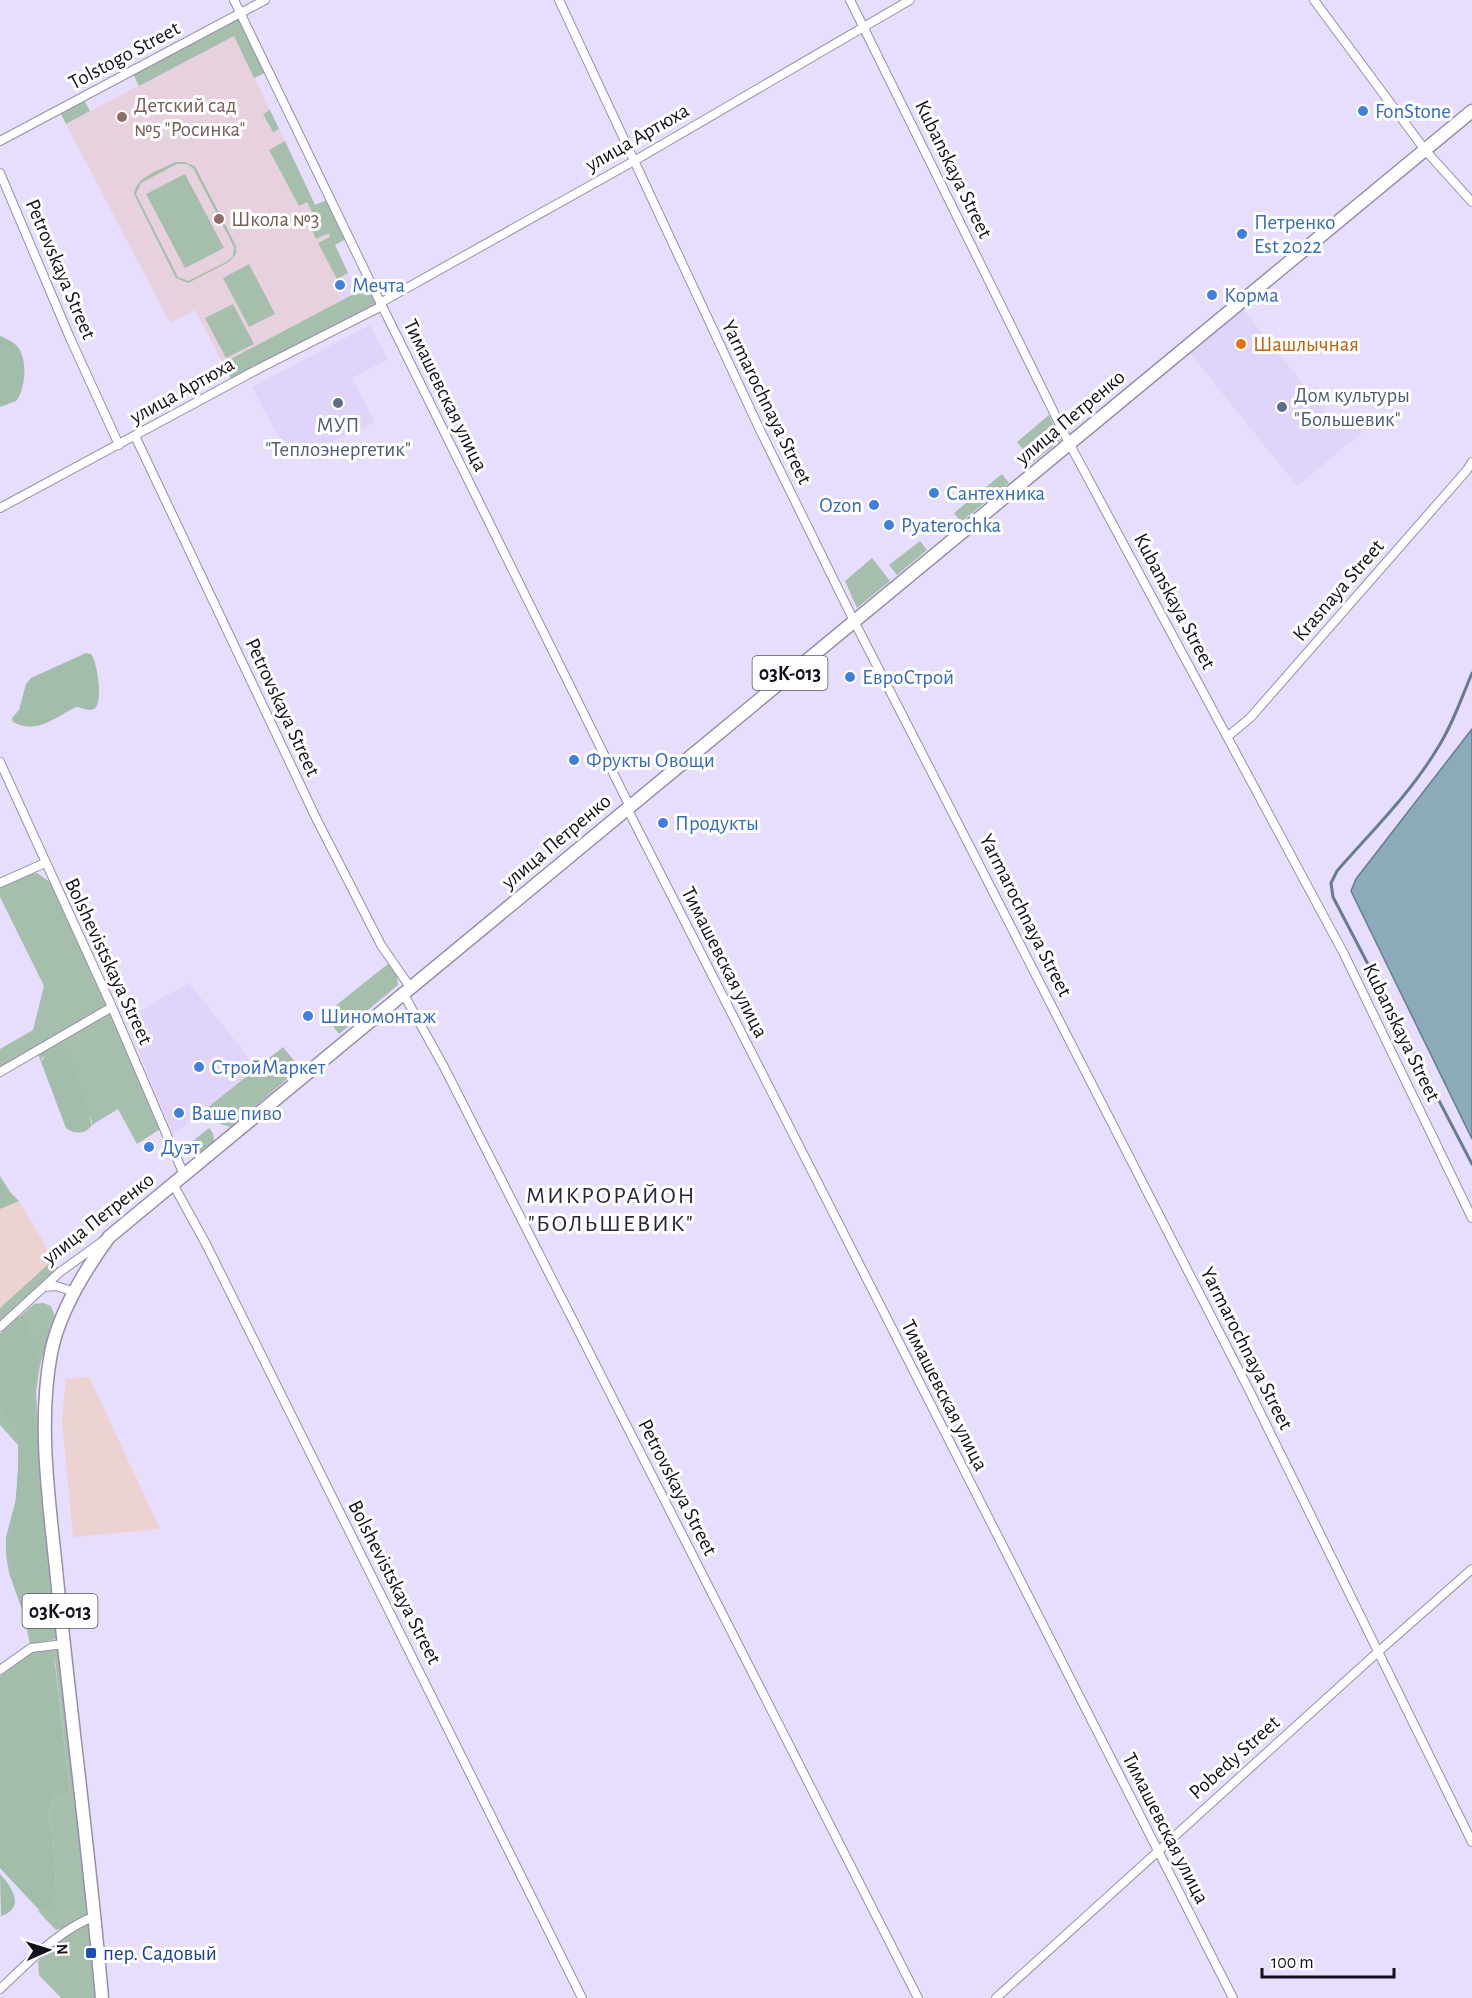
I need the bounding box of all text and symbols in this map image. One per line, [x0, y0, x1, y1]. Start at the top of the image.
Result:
street label: Tolstogo Street [65, 17, 183, 93]
place label: Детский сад №5 "Росинка" [134, 95, 245, 140]
street label: Kubanskaya Street [911, 97, 996, 242]
street label: улица Артюха [581, 99, 693, 176]
place label: FonStone [1375, 101, 1451, 122]
marker: FonStone [1356, 104, 1370, 118]
marker: Детский сад №5 "Росинка" [115, 110, 129, 124]
street label: Petrovskaya Street [22, 196, 100, 342]
place label: Школа №3 [231, 209, 319, 230]
marker: Школа №3 [212, 212, 226, 226]
place label: Петренко Est 2022 [1254, 212, 1335, 257]
marker: Петренко Est 2022 [1235, 227, 1249, 241]
place label: Мечта [352, 275, 405, 296]
marker: Мечта [333, 278, 347, 292]
place label: Корма [1224, 285, 1279, 306]
marker: Корма [1205, 288, 1219, 302]
street label: Тимашевская улица [400, 316, 492, 475]
street label: Yarmarochnaya Street [718, 317, 815, 488]
place label: Шашлычная [1253, 334, 1359, 355]
marker: Шашлычная [1234, 337, 1248, 351]
street label: улица Артюха [126, 353, 238, 428]
street label: улица Петренко [1011, 366, 1129, 469]
place label: Дом культуры "Большевик" [1294, 385, 1410, 430]
marker: МУП "Теплоэнергетик" [331, 396, 345, 410]
marker: Дом культуры "Большевик" [1275, 400, 1289, 414]
place label: МУП "Теплоэнергетик" [265, 415, 411, 460]
place label: Сантехника [946, 483, 1046, 504]
marker: Сантехника [927, 486, 941, 500]
place label: Ozon [819, 495, 862, 516]
marker: Ozon [867, 498, 881, 512]
place label: Pyaterochka [901, 515, 1002, 536]
marker: Pyaterochka [882, 518, 896, 532]
street label: Kubanskaya Street [1130, 530, 1219, 673]
street label: Krasnaya Street [1289, 535, 1388, 645]
street label: Petrovskaya Street [241, 635, 324, 780]
road number: 03К-013 [752, 656, 828, 690]
place label: ЕвроСтрой [862, 667, 954, 688]
marker: ЕвроСтрой [843, 670, 857, 684]
place label: Фрукты Овощи [586, 750, 715, 771]
marker: Фрукты Овощи [567, 753, 581, 767]
street label: улица Петренко [497, 790, 615, 893]
place label: Продукты [675, 813, 759, 834]
marker: Продукты [656, 816, 670, 830]
street label: Yarmarochnaya Street [975, 830, 1076, 1000]
street label: Bolshevistskaya Street [61, 875, 156, 1048]
street label: Тимашевская улица [677, 883, 772, 1041]
street label: Kubanskaya Street [1359, 960, 1444, 1105]
place label: Шиномонтаж [320, 1006, 436, 1027]
marker: Шиномонтаж [301, 1009, 315, 1023]
place label: СтройМаркет [211, 1057, 326, 1078]
marker: СтройМаркет [192, 1060, 206, 1074]
place label: Ваше пиво [191, 1103, 282, 1124]
marker: Ваше пиво [172, 1106, 186, 1120]
place label: Дуэт [161, 1137, 200, 1158]
marker: Дуэт [142, 1140, 156, 1154]
street label: улица Петренко [38, 1169, 158, 1269]
district label: МИКРОРАЙОН "БОЛЬШЕВИК" [526, 1184, 696, 1236]
street label: Yarmarochnaya Street [1196, 1263, 1297, 1433]
street label: Тимашевская улица [897, 1316, 992, 1474]
street label: Petrovskaya Street [634, 1416, 721, 1559]
street label: Bolshevistskaya Street [344, 1497, 445, 1668]
road number: 03К-013 [22, 1594, 98, 1628]
street label: Pobedy Street [1185, 1711, 1284, 1803]
street label: Тимашевская улица [1118, 1749, 1213, 1907]
north arrow [18, 1920, 78, 1980]
scale bar [1262, 1941, 1394, 1979]
text: N [54, 1943, 70, 1955]
place label: пер. Садовый [103, 1943, 217, 1964]
marker: пер. Садовый [84, 1946, 98, 1960]
text: 100 m [1271, 1954, 1314, 1972]

